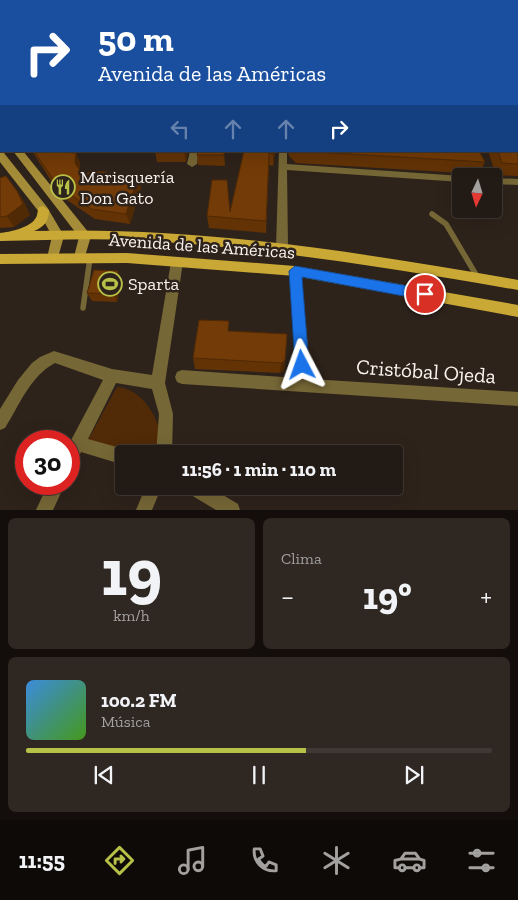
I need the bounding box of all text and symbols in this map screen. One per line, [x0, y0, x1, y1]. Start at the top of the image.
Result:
text: 50 m [98, 18, 174, 60]
icon: right [15, 20, 80, 85]
text: Avenida de las Américas [98, 60, 326, 87]
icon: left [166, 115, 194, 143]
icon: ahead [219, 115, 247, 143]
icon: ahead [272, 115, 300, 143]
icon: right [325, 115, 353, 143]
place label: Marisquería Don Gato [80, 166, 175, 209]
north arrow [452, 168, 502, 218]
map controls [452, 168, 502, 218]
restaurant icon: Marisquería Don Gato [50, 174, 76, 200]
street label: Avenida de las Américas [108, 229, 296, 263]
sports icon: Sparta [97, 271, 123, 297]
place label: Sparta [128, 273, 179, 295]
pin [404, 273, 446, 315]
icon: arrive [411, 280, 439, 308]
position arrow [275, 338, 327, 390]
street label: Cristóbal Ojeda [355, 354, 497, 389]
speed limit sign: 30 [15, 430, 80, 495]
text: 11:56 · 1 min · 110 m [182, 458, 336, 481]
text: 19 [101, 534, 162, 612]
text: Clima [281, 549, 322, 568]
text: 19° [363, 573, 412, 619]
text: − [281, 580, 294, 613]
text: + [480, 580, 492, 613]
text: km/h [113, 606, 150, 625]
text: 100.2 FM [101, 689, 177, 712]
text: Música [101, 712, 150, 731]
icon: previous [90, 761, 118, 789]
icon: pause [245, 761, 273, 789]
icon: next [400, 761, 428, 789]
icon: directions [102, 843, 137, 878]
icon: music [175, 843, 210, 878]
icon: phone [247, 843, 282, 878]
icon: climate [319, 843, 354, 878]
icon: car [392, 843, 427, 878]
icon: filters [464, 843, 499, 878]
text: 11:55 [19, 847, 65, 874]

